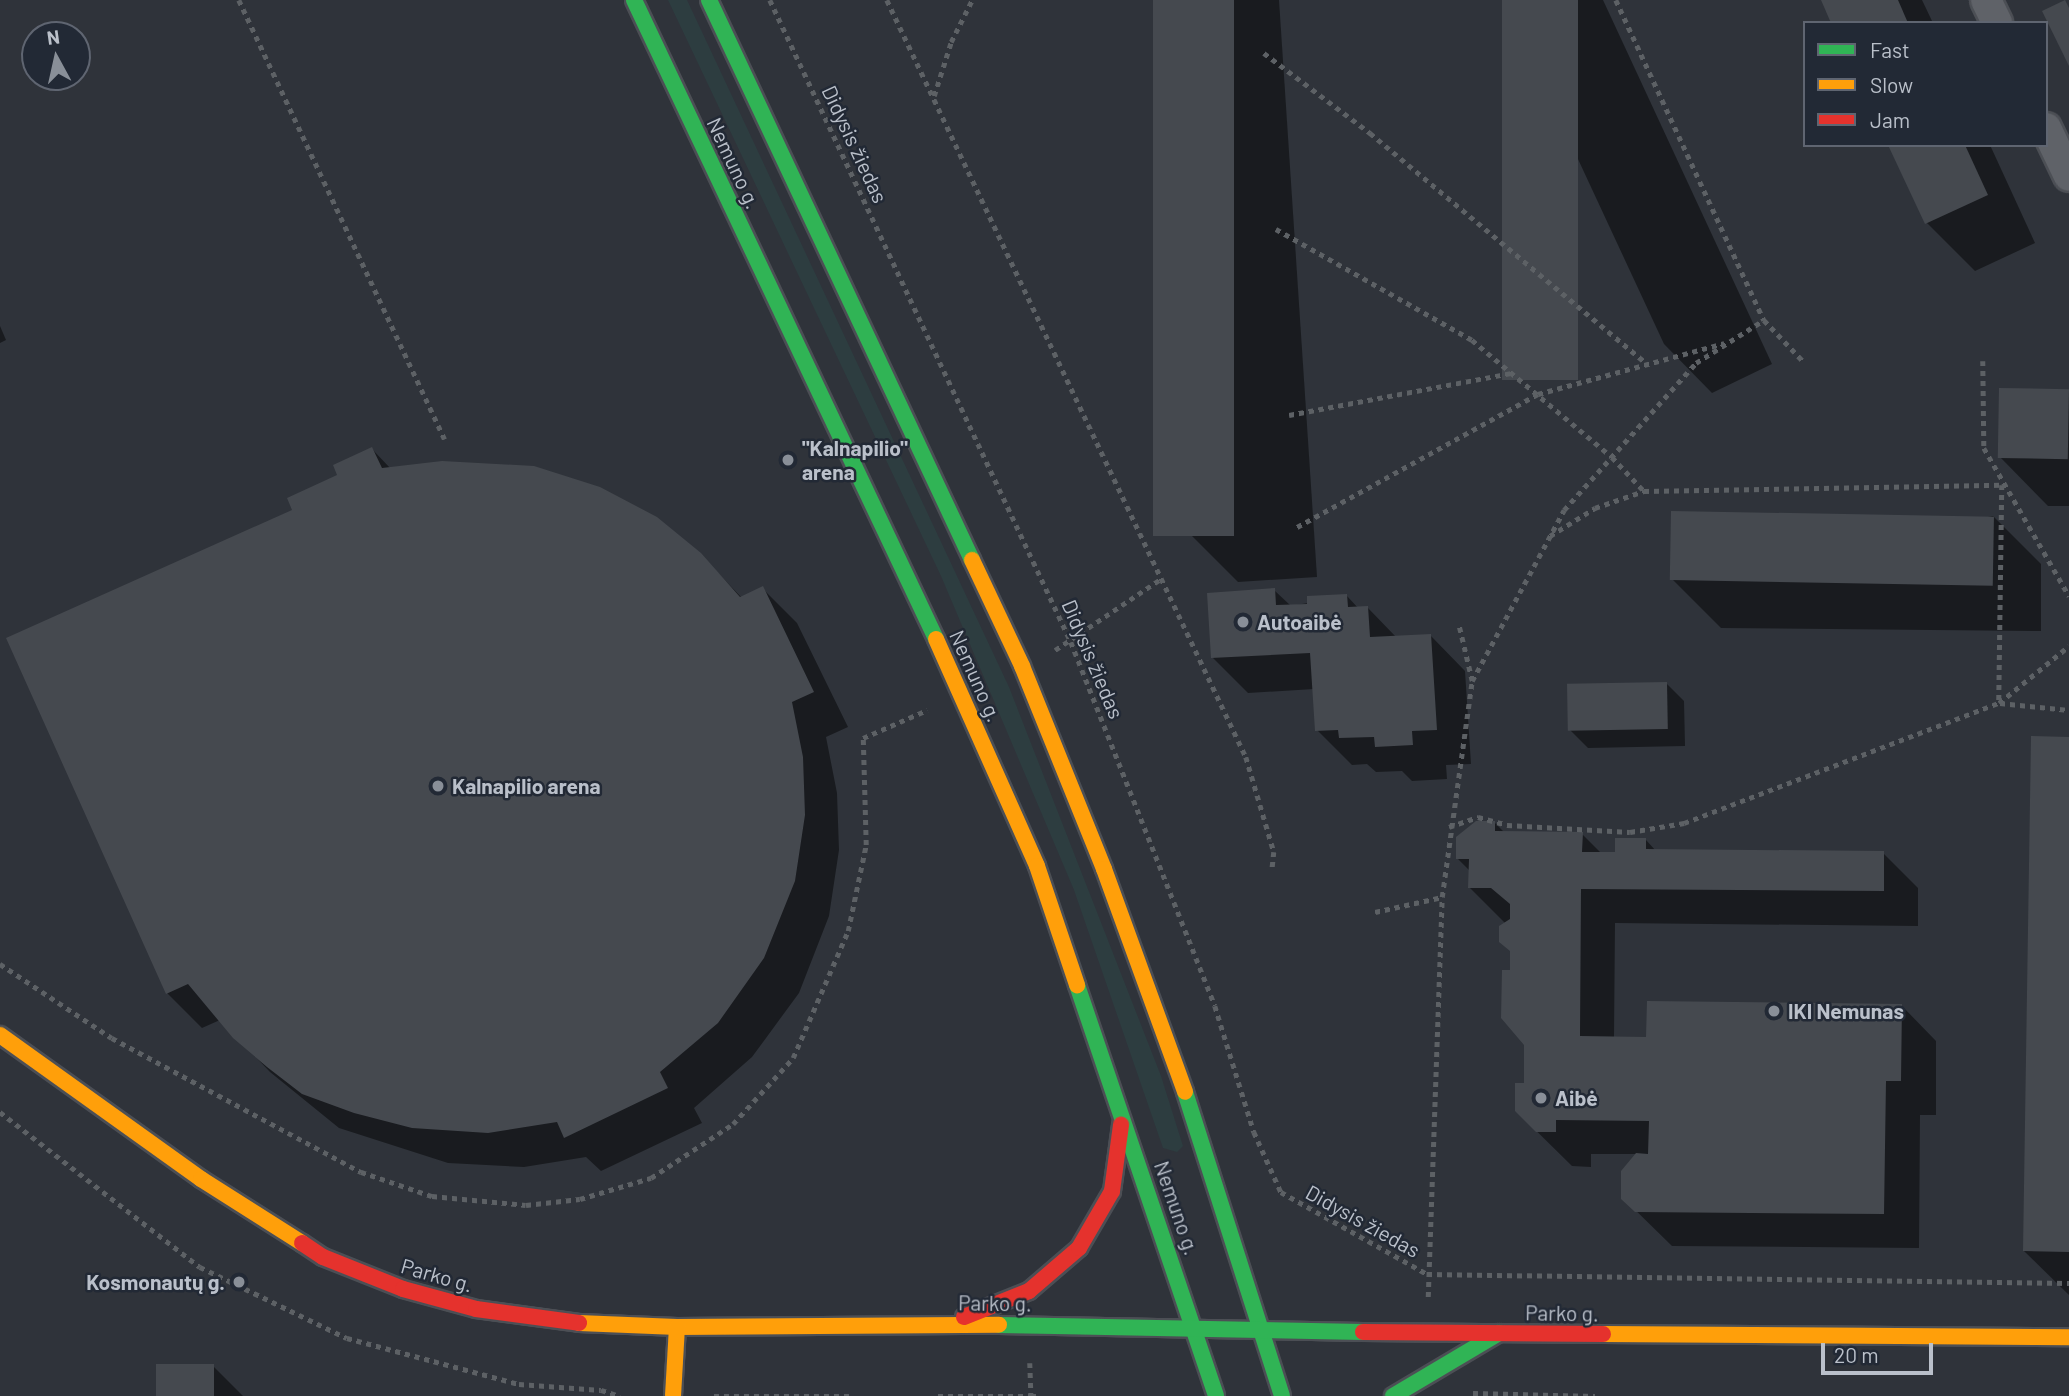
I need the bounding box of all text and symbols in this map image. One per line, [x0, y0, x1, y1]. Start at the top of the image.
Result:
north arrow [21, 21, 91, 91]
legend [1803, 21, 2048, 147]
text: N [45, 24, 61, 49]
text: Fast [1870, 37, 1910, 62]
text: Slow [1870, 72, 1913, 97]
street label: Didysis žiedas [817, 81, 893, 207]
text: Jam [1870, 107, 1910, 132]
street label: Nemuno g. [702, 113, 766, 213]
place label: "Kalnapilio" arena [802, 435, 908, 485]
marker: "Kalnapilio" arena [780, 452, 796, 468]
street label: Didysis žiedas [1057, 596, 1129, 722]
place label: Autoaibė [1257, 609, 1342, 635]
marker: Autoaibė [1235, 614, 1251, 630]
street label: Nemuno g. [945, 626, 1007, 726]
place label: Kalnapilio arena [452, 773, 600, 799]
marker: Kalnapilio arena [430, 778, 446, 794]
place label: IKI Nemunas [1788, 998, 1904, 1024]
marker: IKI Nemunas [1766, 1003, 1782, 1019]
place label: Aibė [1555, 1085, 1598, 1111]
marker: Aibė [1533, 1090, 1549, 1106]
street label: Nemuno g. [1149, 1158, 1205, 1258]
street label: Didysis žiedas [1301, 1179, 1425, 1263]
street label: Parko g. [398, 1253, 476, 1297]
place label: Kosmonautų g. [86, 1269, 225, 1295]
marker: Kosmonautų g. [231, 1274, 247, 1290]
street label: Parko g. [958, 1290, 1032, 1316]
street label: Parko g. [1525, 1300, 1599, 1326]
scale bar [1824, 1330, 1936, 1374]
text: 20 m [1834, 1342, 1879, 1367]

